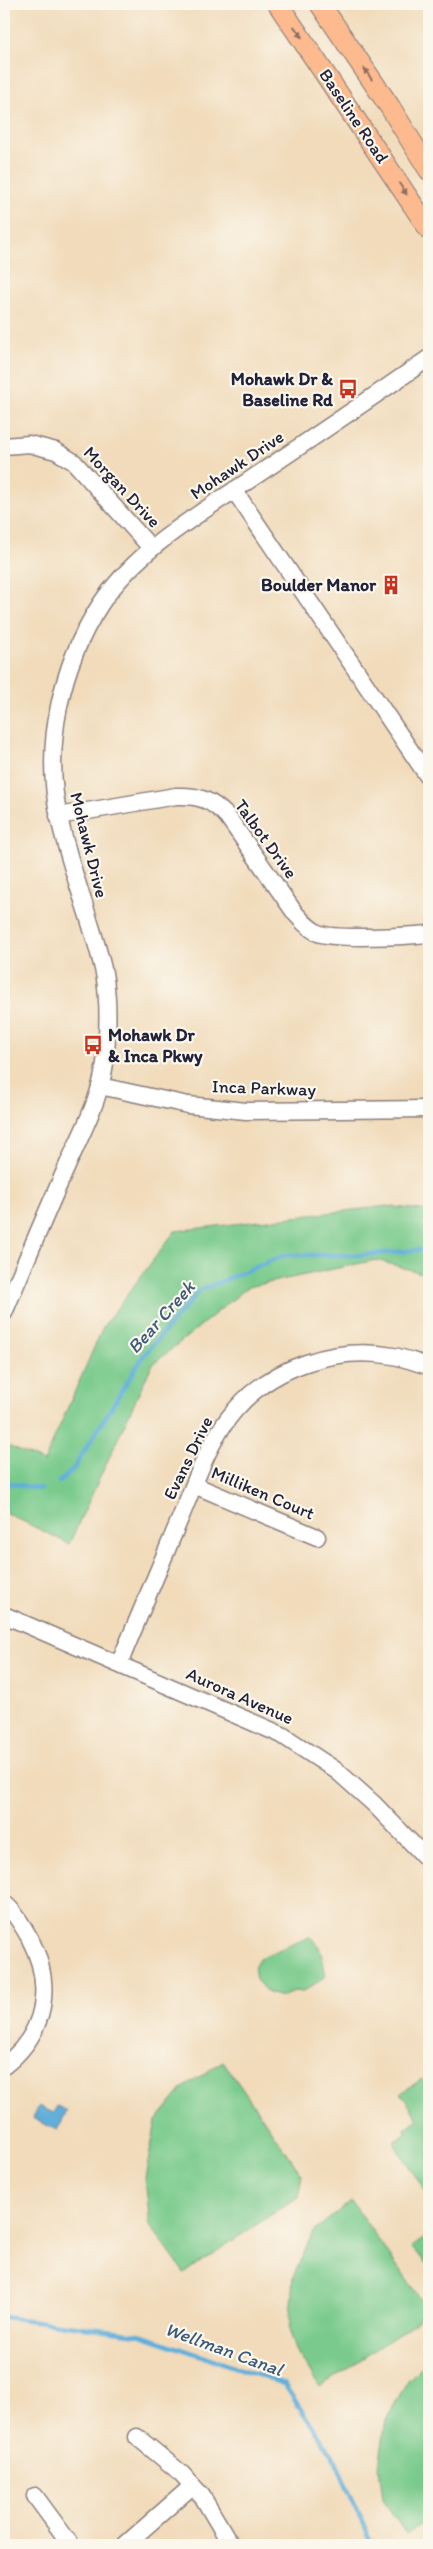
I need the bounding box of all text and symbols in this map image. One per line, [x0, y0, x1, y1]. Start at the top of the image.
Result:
one-way arrow [293, 25, 303, 39]
street label: Baseline Road [314, 65, 394, 168]
one-way arrow [363, 67, 373, 81]
one-way arrow [398, 182, 408, 196]
place label: Mohawk Dr & Baseline Rd [231, 368, 334, 411]
bus stop icon: Mohawk Dr & Baseline Rd [337, 378, 359, 400]
street label: Mohawk Drive [186, 426, 288, 504]
street label: Morgan Drive [79, 442, 165, 532]
place label: Boulder Manor [261, 574, 377, 596]
building icon: Boulder Manor [380, 574, 402, 596]
street label: Mohawk Drive [65, 790, 113, 900]
street label: Talbot Drive [230, 795, 302, 883]
place label: Mohawk Dr & Inca Pkwy [108, 1024, 203, 1067]
bus stop icon: Mohawk Dr & Inca Pkwy [82, 1034, 104, 1056]
street label: Inca Parkway [212, 1075, 317, 1101]
water label: Bear Creek [122, 1275, 200, 1358]
street label: Evans Drive [158, 1413, 218, 1503]
street label: Milliken Court [208, 1461, 318, 1525]
street label: Aurora Avenue [183, 1663, 297, 1729]
water label: Wellman Canal [162, 2317, 287, 2381]

